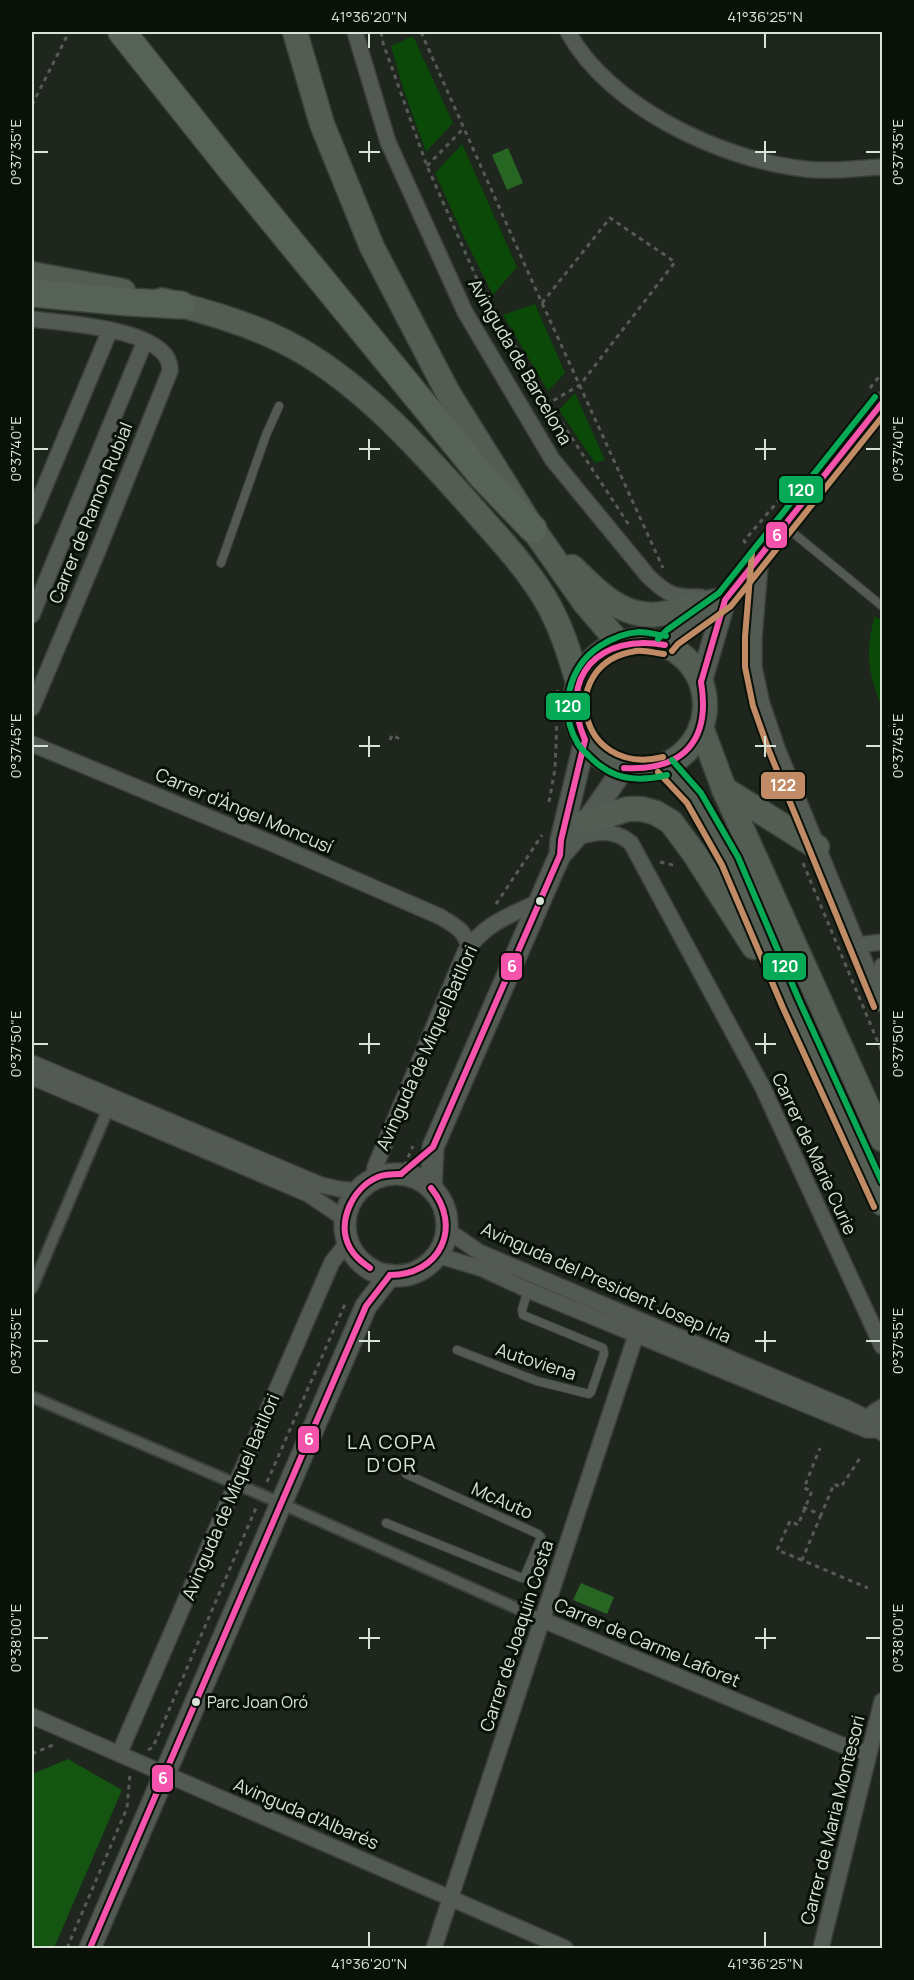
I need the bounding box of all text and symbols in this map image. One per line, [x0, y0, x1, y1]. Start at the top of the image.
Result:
text: 41°36'20"N [331, 6, 407, 27]
text: 41°36'25"N [727, 6, 803, 27]
text: 0°37'35"E [5, 119, 26, 185]
text: 0°37'35"E [887, 119, 908, 185]
street label: Avinguda de Barcelona [463, 274, 578, 449]
text: 0°37'40"E [5, 416, 26, 482]
text: 0°37'40"E [887, 416, 908, 482]
street label: Carrer de Ramon Rubial [43, 418, 137, 607]
line badge: 120 [778, 475, 824, 504]
text: 120 [787, 479, 815, 501]
line badge: 6 [765, 521, 788, 549]
text: 6 [772, 524, 782, 546]
line badge: 120 [545, 692, 591, 721]
text: 120 [554, 695, 582, 717]
text: 0°37'45"E [5, 713, 26, 779]
text: 0°37'45"E [887, 713, 908, 779]
street label: Carrer d'Àngel Moncusí [152, 762, 337, 858]
line badge: 122 [760, 771, 806, 800]
text: 122 [770, 774, 796, 796]
unlabelled marker [534, 895, 546, 907]
street label: Avinguda de Miquel Batllori [370, 941, 482, 1154]
line badge: 6 [500, 952, 523, 981]
line badge: 120 [762, 952, 807, 981]
text: 6 [507, 955, 517, 977]
text: 120 [771, 955, 799, 977]
text: 0°37'50"E [5, 1010, 26, 1078]
text: 0°37'50"E [887, 1010, 908, 1078]
street label: Carrer de Marie Curie [767, 1069, 863, 1238]
street label: Avinguda del President Josep Irla [478, 1216, 735, 1348]
text: 0°37'55"E [5, 1308, 26, 1374]
text: 0°37'55"E [887, 1308, 908, 1374]
street label: Autoviena [493, 1337, 580, 1385]
street label: Avinguda de Miquel Batllori [176, 1390, 285, 1604]
line badge: 6 [297, 1425, 320, 1454]
text: 6 [304, 1428, 314, 1450]
district label: LA COPA D'OR [347, 1428, 437, 1478]
street label: McAuto [468, 1476, 537, 1524]
street label: Carrer de Joaquin Costa [474, 1537, 558, 1735]
street label: Carrer de Carme Laforet [551, 1592, 744, 1692]
text: 0°38'00"E [5, 1604, 26, 1672]
text: 0°38'00"E [887, 1604, 908, 1672]
place label: Parc Joan Oró [207, 1691, 308, 1713]
marker: Parc Joan Oró [190, 1696, 202, 1708]
street label: Carrer de Maria Montesori [794, 1712, 870, 1927]
line badge: 6 [151, 1764, 174, 1793]
text: 6 [158, 1767, 168, 1789]
street label: Avinguda d'Albarés [230, 1772, 383, 1854]
text: 41°36'20"N [331, 1953, 407, 1974]
text: 41°36'25"N [727, 1953, 803, 1974]

